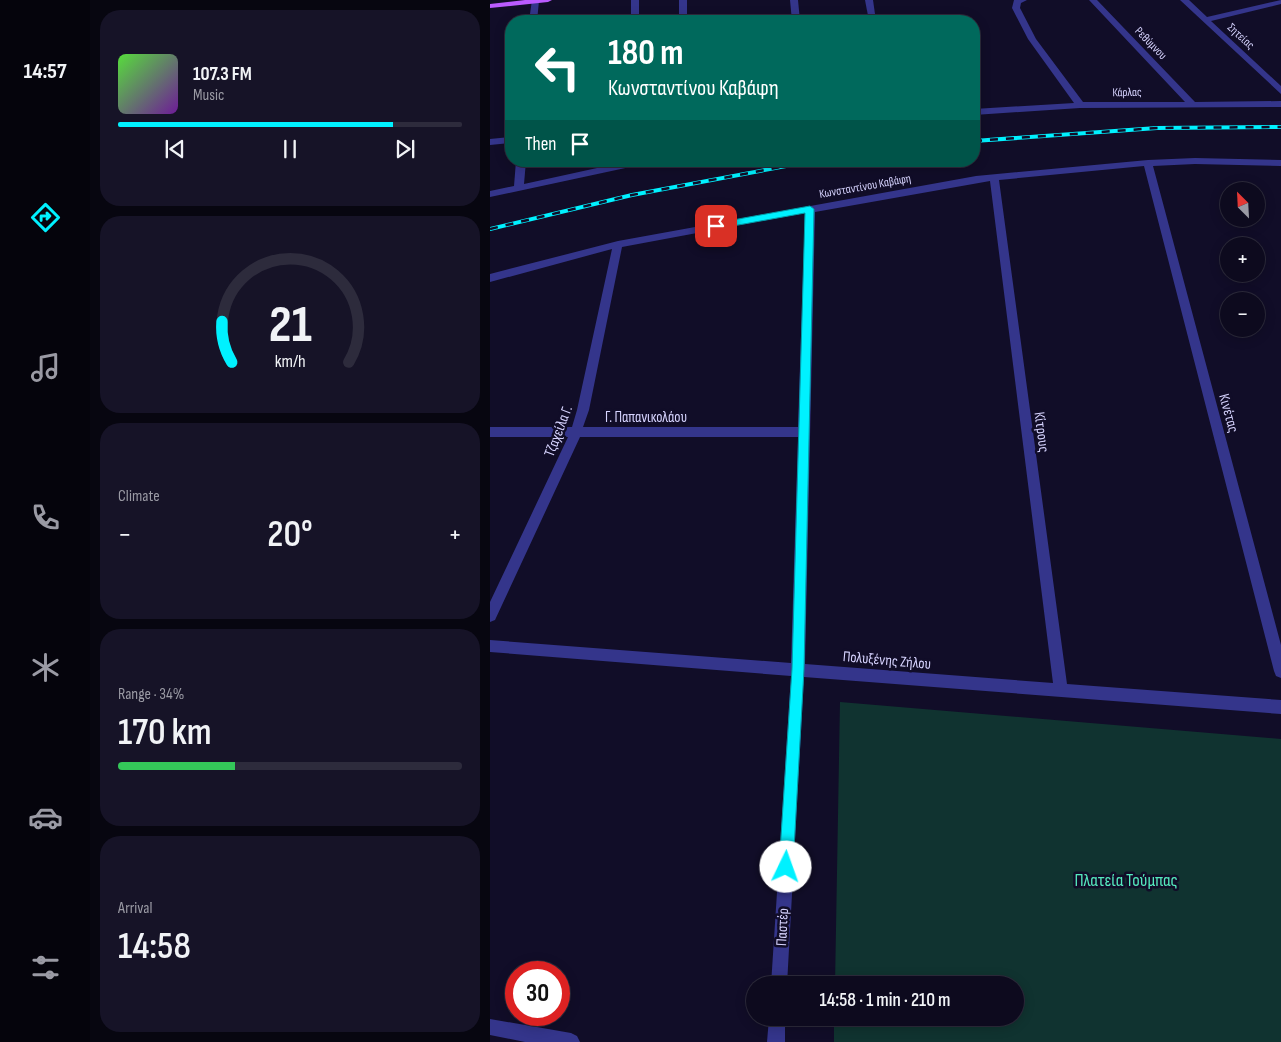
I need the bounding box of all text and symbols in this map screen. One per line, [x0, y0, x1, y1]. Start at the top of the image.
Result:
street label: Σητείας [1224, 20, 1258, 53]
street label: Ρεθύμνου [1131, 24, 1170, 63]
text: 180 m [608, 32, 684, 75]
icon: left [525, 35, 590, 100]
text: 14:57 [23, 58, 67, 85]
text: 107.3 FM [193, 63, 252, 86]
text: Κωνσταντίνου Καβάφη [608, 75, 779, 102]
street label: Κάρλας [1112, 85, 1142, 100]
text: Music [193, 86, 224, 105]
icon: arrive [566, 130, 594, 158]
text: Then [525, 133, 556, 156]
icon: previous [161, 135, 189, 163]
icon: pause [276, 135, 304, 163]
icon: next [391, 135, 419, 163]
street label: Κωνσταντίνου Καβάφη [818, 171, 912, 202]
north arrow [1220, 182, 1265, 228]
map controls [1220, 182, 1265, 337]
icon: directions [28, 200, 63, 235]
pin [695, 205, 737, 247]
icon: arrive [702, 212, 730, 240]
button: + [1220, 237, 1265, 282]
button: − [1220, 292, 1265, 337]
text: 21 [268, 294, 312, 357]
icon: music [28, 350, 63, 385]
text: km/h [275, 351, 305, 372]
street label: Κινέτας [1214, 392, 1243, 435]
street label: Τζαχείλα Γ. [540, 403, 577, 460]
street label: Γ. Παπανικολάου [605, 408, 687, 427]
street label: Κίτρους [1030, 411, 1053, 453]
text: Climate [118, 487, 160, 506]
icon: phone [28, 500, 63, 535]
text: 20° [267, 512, 313, 557]
text: − [118, 518, 132, 551]
text: + [448, 518, 462, 551]
street label: Πολυξένης Ζήλου [842, 647, 932, 674]
icon: climate [28, 650, 63, 685]
text: Range · 34% [118, 685, 184, 704]
text: 170 km [118, 710, 212, 755]
icon: car [28, 800, 63, 835]
position arrow [759, 840, 811, 892]
park label: Πλατεία Τούμπας [1074, 870, 1178, 891]
text: Arrival [118, 899, 152, 918]
street label: Παστέρ [772, 908, 793, 946]
text: 14:58 [118, 924, 191, 969]
icon: filters [28, 950, 63, 985]
speed limit sign: 30 [505, 961, 570, 1026]
text: 14:58 · 1 min · 210 m [820, 989, 950, 1012]

